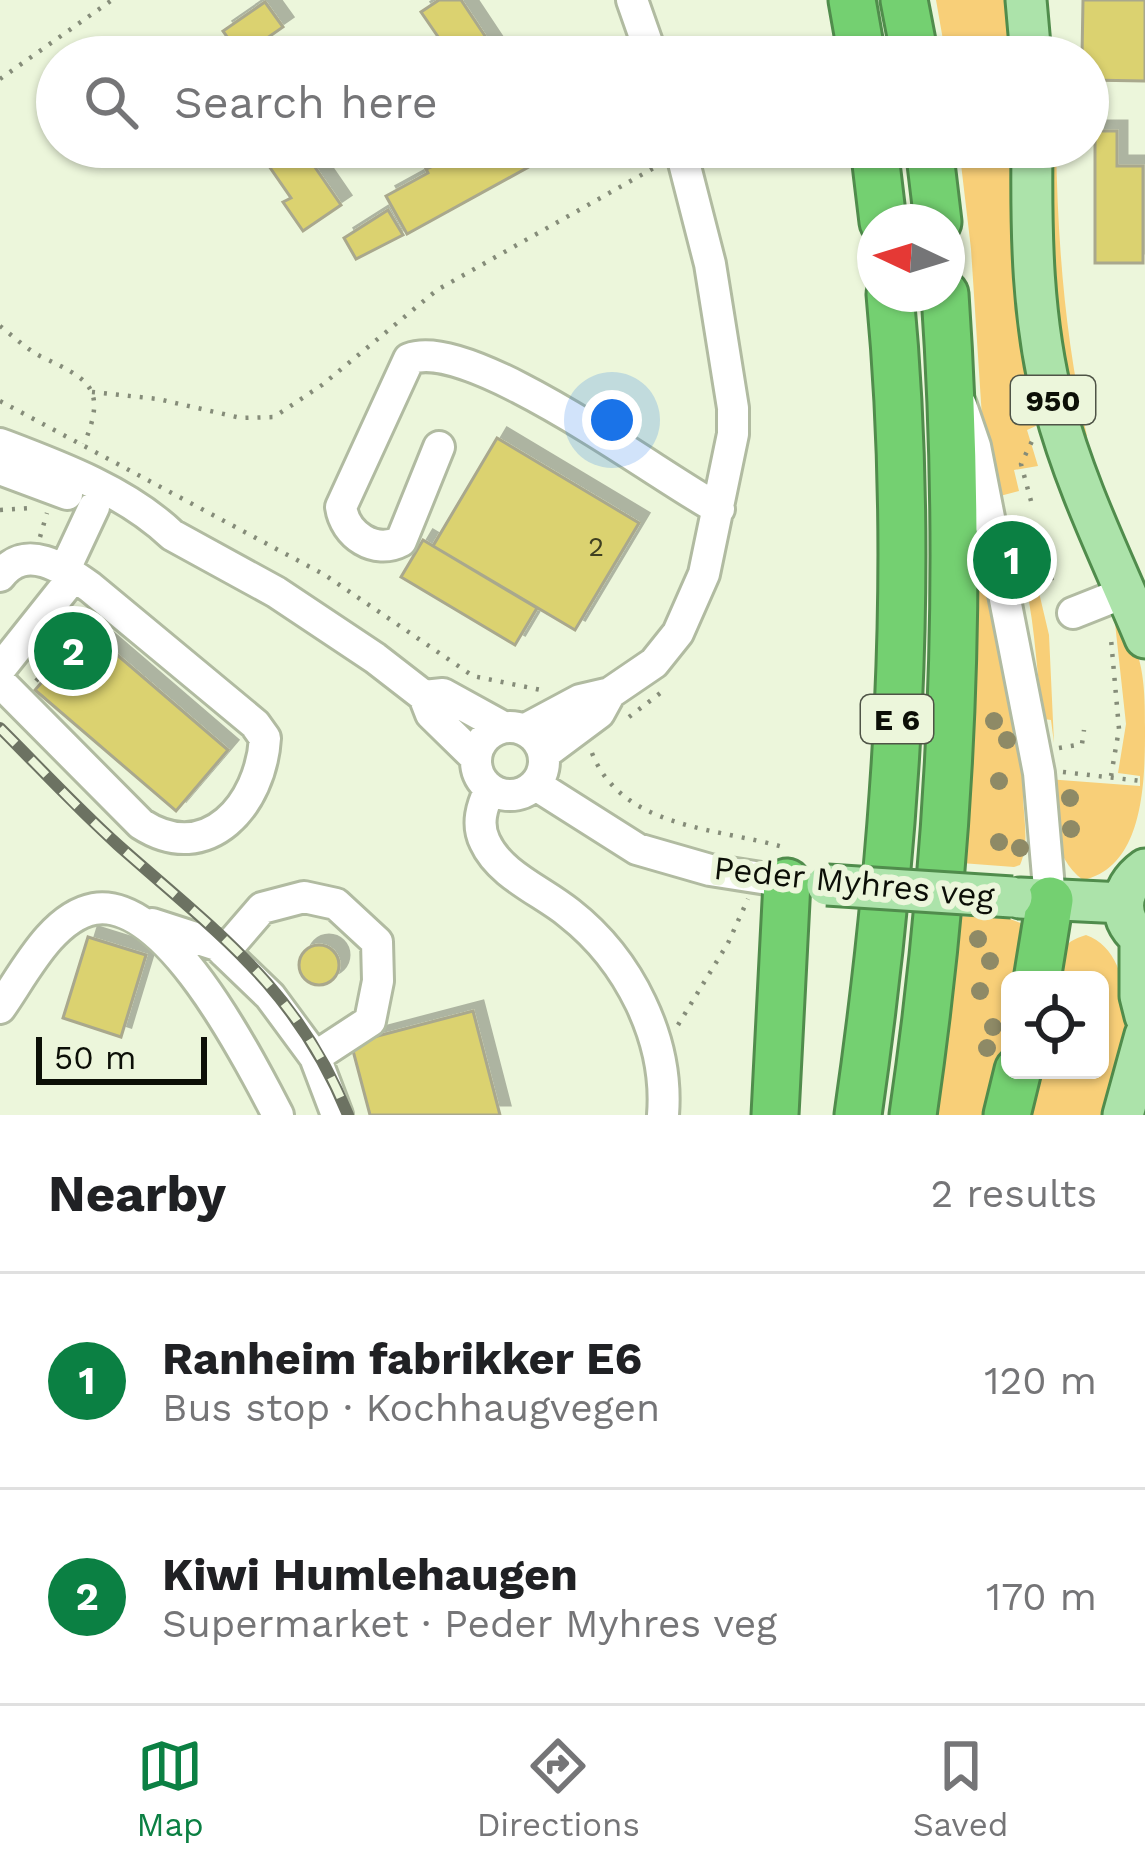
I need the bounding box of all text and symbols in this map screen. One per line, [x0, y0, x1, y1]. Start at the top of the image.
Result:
search box [36, 36, 1109, 168]
icon: search [78, 69, 144, 135]
text: Search here [174, 76, 438, 129]
north arrow [857, 204, 965, 312]
road number: 950 [1011, 376, 1095, 424]
your location [582, 390, 642, 450]
pin: 1 [973, 515, 1051, 605]
house number: 2 [588, 531, 604, 563]
pin: 2 [34, 606, 112, 696]
road number: E 6 [861, 695, 933, 743]
street label: Peder Myhres veg [712, 848, 997, 916]
map controls [1001, 971, 1109, 1079]
button: locate [1001, 971, 1109, 1079]
scale bar [36, 1031, 207, 1084]
text: 50 m [54, 1038, 136, 1077]
text: Nearby [48, 1164, 226, 1223]
text: 2 results [931, 1171, 1097, 1216]
text: Ranheim fabrikker E6 [162, 1332, 642, 1385]
text: 1 [79, 1358, 95, 1403]
text: 120 m [984, 1358, 1097, 1403]
text: Bus stop · Kochhaugvegen [162, 1385, 660, 1430]
text: Kiwi Humlehaugen [162, 1548, 578, 1601]
text: 2 [75, 1574, 99, 1619]
text: 170 m [986, 1574, 1097, 1619]
text: Supermarket · Peder Myhres veg [162, 1601, 777, 1646]
tab: Map [136, 1733, 204, 1844]
tab: Directions [477, 1733, 640, 1844]
tab: Saved [913, 1733, 1009, 1844]

